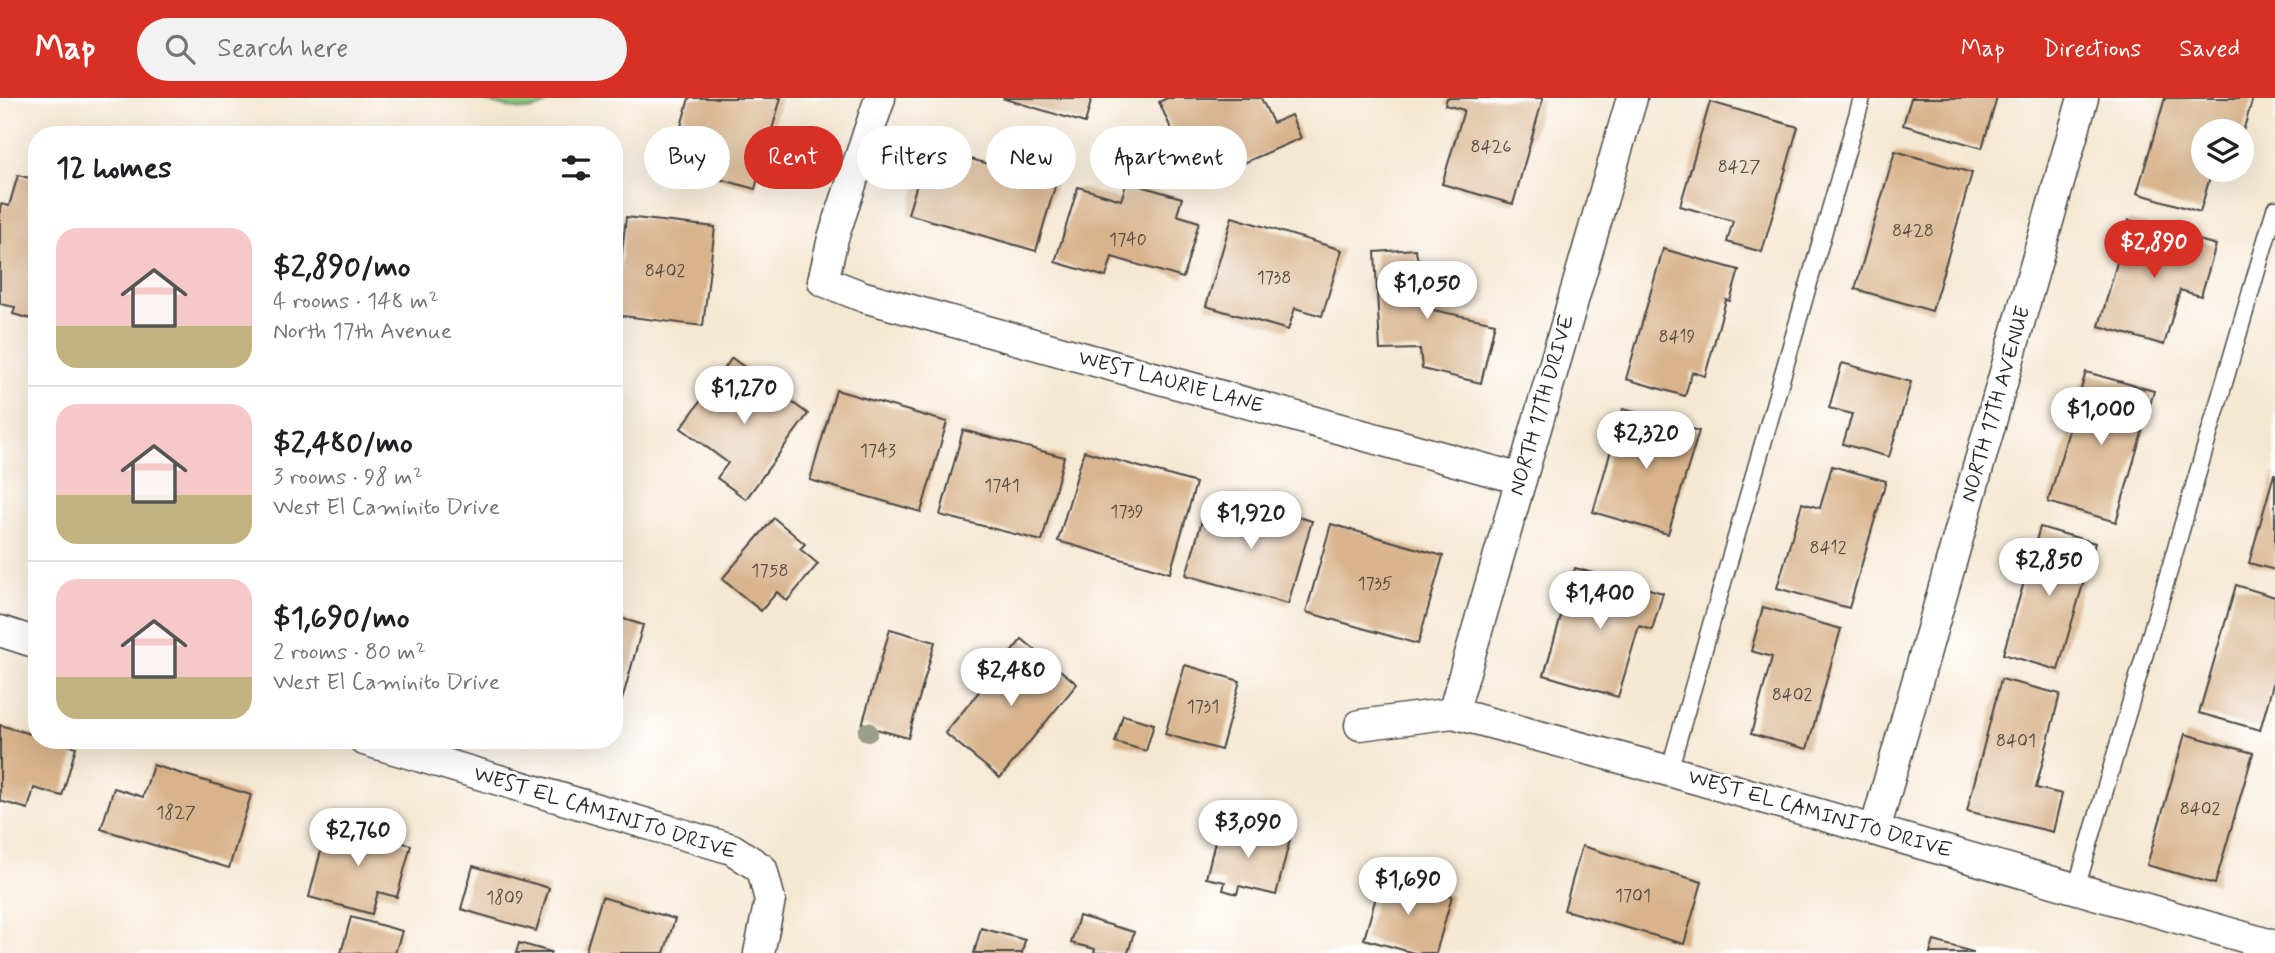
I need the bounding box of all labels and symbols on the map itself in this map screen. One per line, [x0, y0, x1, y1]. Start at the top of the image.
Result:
house number: 8426 [1470, 135, 1512, 159]
house number: 8427 [1718, 155, 1760, 179]
house number: 8428 [1892, 219, 1934, 243]
pin: $2,890 [2097, 220, 2211, 280]
house number: 1740 [1109, 228, 1147, 252]
house number: 8402 [645, 259, 686, 283]
pin: $1,050 [1370, 262, 1484, 321]
house number: 1738 [1257, 266, 1291, 290]
street label: NORTH 17TH AVENUE [1955, 303, 2037, 505]
street label: NORTH 17TH DRIVE [1503, 311, 1581, 499]
house number: 8419 [1659, 325, 1696, 349]
street label: WEST LAURIE LANE [1075, 344, 1267, 420]
pin: $1,270 [687, 366, 801, 426]
pin: $1,000 [2044, 388, 2158, 447]
pin: $2,320 [1589, 412, 1703, 471]
house number: 1743 [860, 439, 896, 463]
house number: 1741 [984, 474, 1020, 498]
pin: $1,920 [1194, 491, 1308, 551]
house number: 1739 [1110, 500, 1144, 524]
house number: 8412 [1810, 536, 1847, 560]
pin: $2,850 [1992, 538, 2106, 598]
house number: 1758 [751, 559, 789, 583]
house number: 1735 [1357, 572, 1393, 596]
pin: $1,400 [1543, 572, 1657, 631]
pin: $2,480 [954, 648, 1068, 708]
house number: 8402 [1772, 683, 1813, 707]
house number: 1731 [1187, 695, 1219, 719]
house number: 8401 [1996, 729, 2036, 753]
street label: WEST EL CAMINITO DRIVE [470, 760, 740, 866]
street label: WEST EL CAMINITO DRIVE [1685, 763, 1955, 865]
house number: 8402 [2180, 797, 2221, 821]
pin: $3,090 [1191, 800, 1305, 860]
house number: 1827 [156, 801, 196, 825]
pin: $2,760 [301, 808, 415, 868]
pin: $1,690 [1351, 858, 1465, 917]
house number: 1701 [1615, 884, 1651, 908]
house number: 1809 [486, 886, 524, 910]

